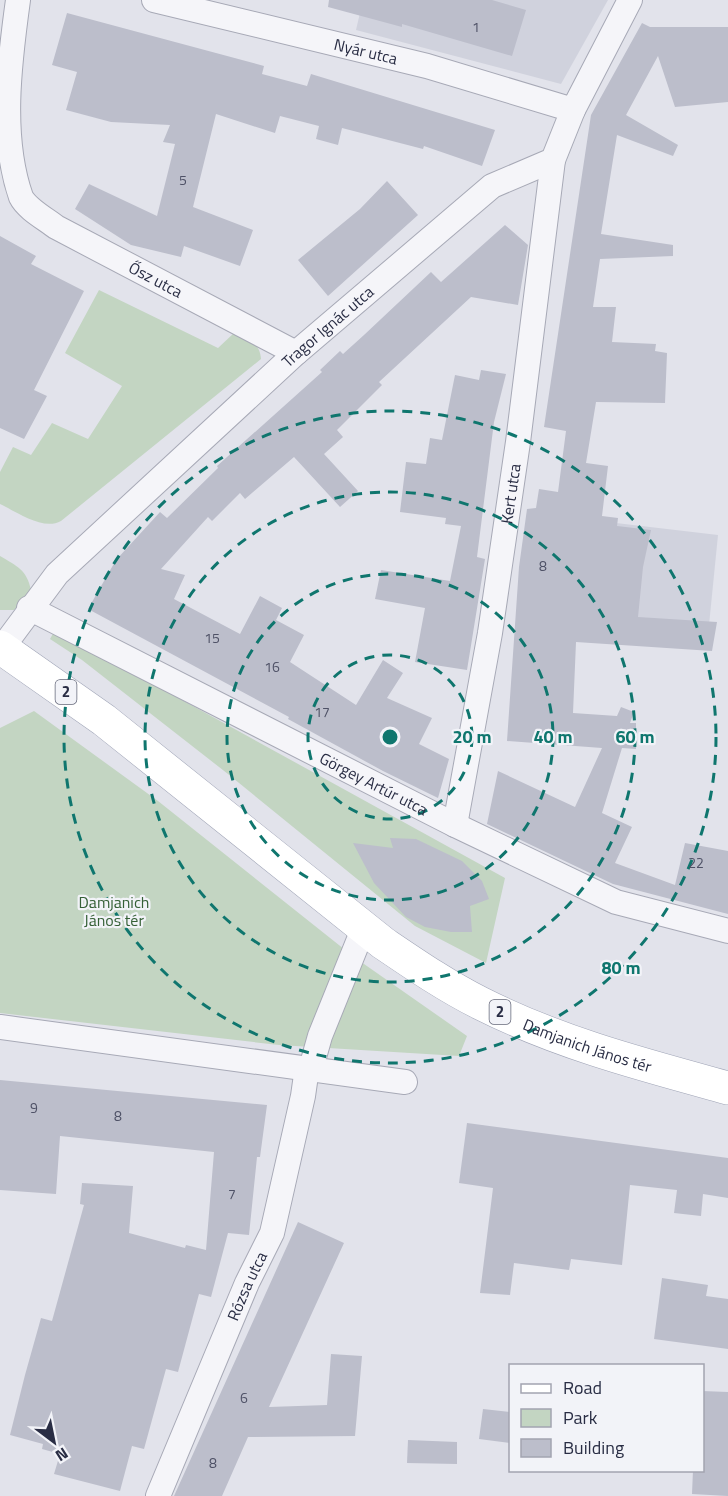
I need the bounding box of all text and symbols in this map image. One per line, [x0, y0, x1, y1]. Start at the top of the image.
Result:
house number: 1 [472, 16, 480, 37]
street label: Nyár utca [332, 32, 400, 70]
house number: 5 [179, 169, 187, 190]
street label: Ősz utca [125, 255, 187, 303]
street label: Tragor Ignác utca [276, 280, 379, 373]
street label: Kert utca [494, 462, 527, 525]
house number: 8 [539, 555, 547, 576]
house number: 15 [204, 627, 220, 648]
house number: 16 [264, 656, 280, 677]
road number: 2 [56, 680, 76, 704]
house number: 17 [314, 701, 330, 722]
text: 20 m [452, 723, 492, 750]
text: 40 m [533, 723, 573, 750]
text: 60 m [615, 723, 655, 750]
centre of rings [380, 727, 400, 747]
street label: Görgey Artúr utca [316, 746, 432, 821]
house number: 22 [688, 852, 704, 873]
park label: Damjanich János tér [79, 890, 149, 932]
text: 80 m [601, 954, 641, 981]
road number: 2 [490, 1000, 510, 1024]
street label: Damjanich János tér [519, 1012, 655, 1078]
house number: 9 [30, 1097, 38, 1118]
house number: 8 [114, 1105, 122, 1126]
house number: 7 [228, 1183, 236, 1204]
street label: Rózsa utca [221, 1247, 273, 1324]
legend [509, 1364, 704, 1472]
text: Road [563, 1374, 602, 1401]
house number: 6 [240, 1387, 248, 1408]
text: Park [563, 1404, 598, 1431]
north arrow [24, 1412, 84, 1472]
text: Building [563, 1434, 624, 1461]
text: N [51, 1442, 73, 1468]
house number: 8 [209, 1452, 217, 1473]

